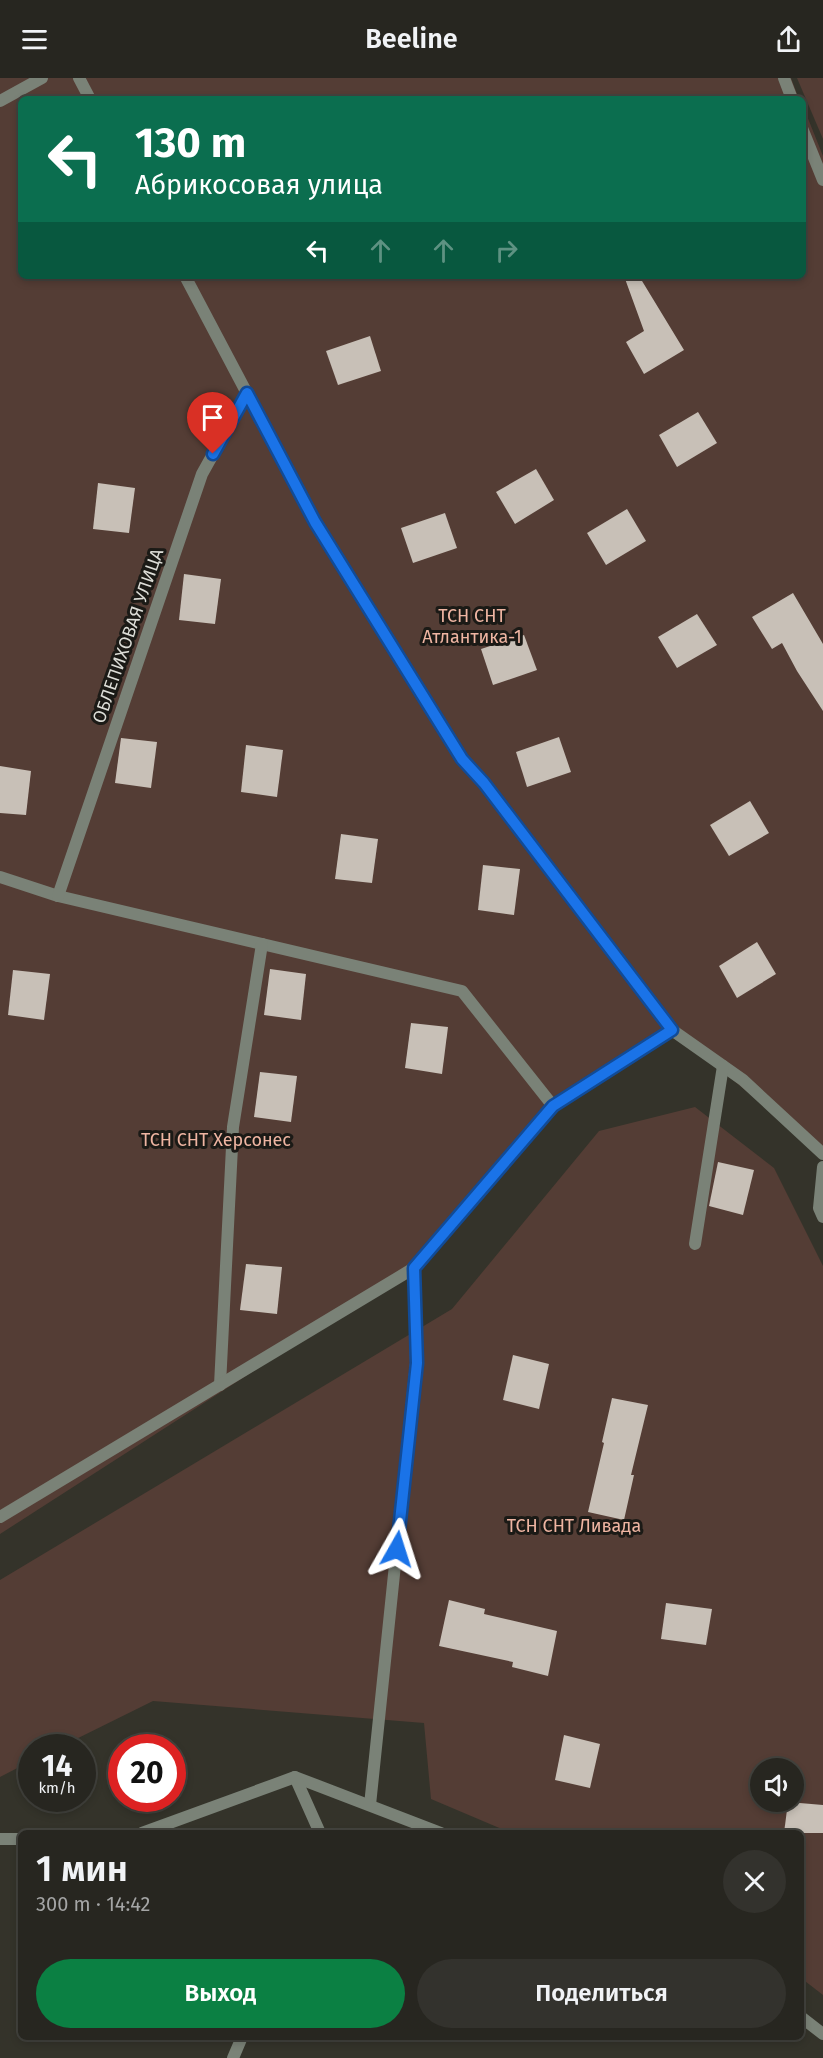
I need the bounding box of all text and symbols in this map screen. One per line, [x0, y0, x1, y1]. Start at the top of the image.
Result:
icon: menu [18, 23, 51, 56]
text: Beeline [365, 23, 458, 55]
icon: share [772, 23, 805, 56]
text: 130 m [135, 118, 246, 168]
icon: left [36, 120, 114, 198]
text: Абрикосовая улица [135, 169, 383, 201]
icon: left [301, 234, 334, 267]
icon: ahead [364, 234, 397, 267]
icon: ahead [427, 234, 460, 267]
icon: right [490, 234, 523, 267]
pin [187, 392, 238, 454]
icon: arrive [196, 401, 229, 434]
street label: ОБЛЕПИХОВАЯ УЛИЦА [88, 545, 168, 726]
park label: ТСН СНТ Атлантика-1 [422, 605, 522, 648]
park label: ТСН СНТ Херсонес [141, 1129, 291, 1151]
park label: ТСН СНТ Ливада [507, 1515, 641, 1537]
position arrow [365, 1517, 429, 1581]
speed limit sign: 20 [108, 1734, 186, 1812]
text: 14 [42, 1748, 72, 1784]
map controls [750, 1758, 804, 1812]
button: sound [750, 1758, 804, 1812]
text: km/h [38, 1779, 76, 1797]
text: 1 мин [36, 1847, 128, 1891]
button: close [723, 1850, 786, 1913]
text: 300 m · 14:42 [36, 1892, 150, 1916]
button: Выход [36, 1959, 405, 2028]
button: Поделиться [417, 1959, 786, 2028]

